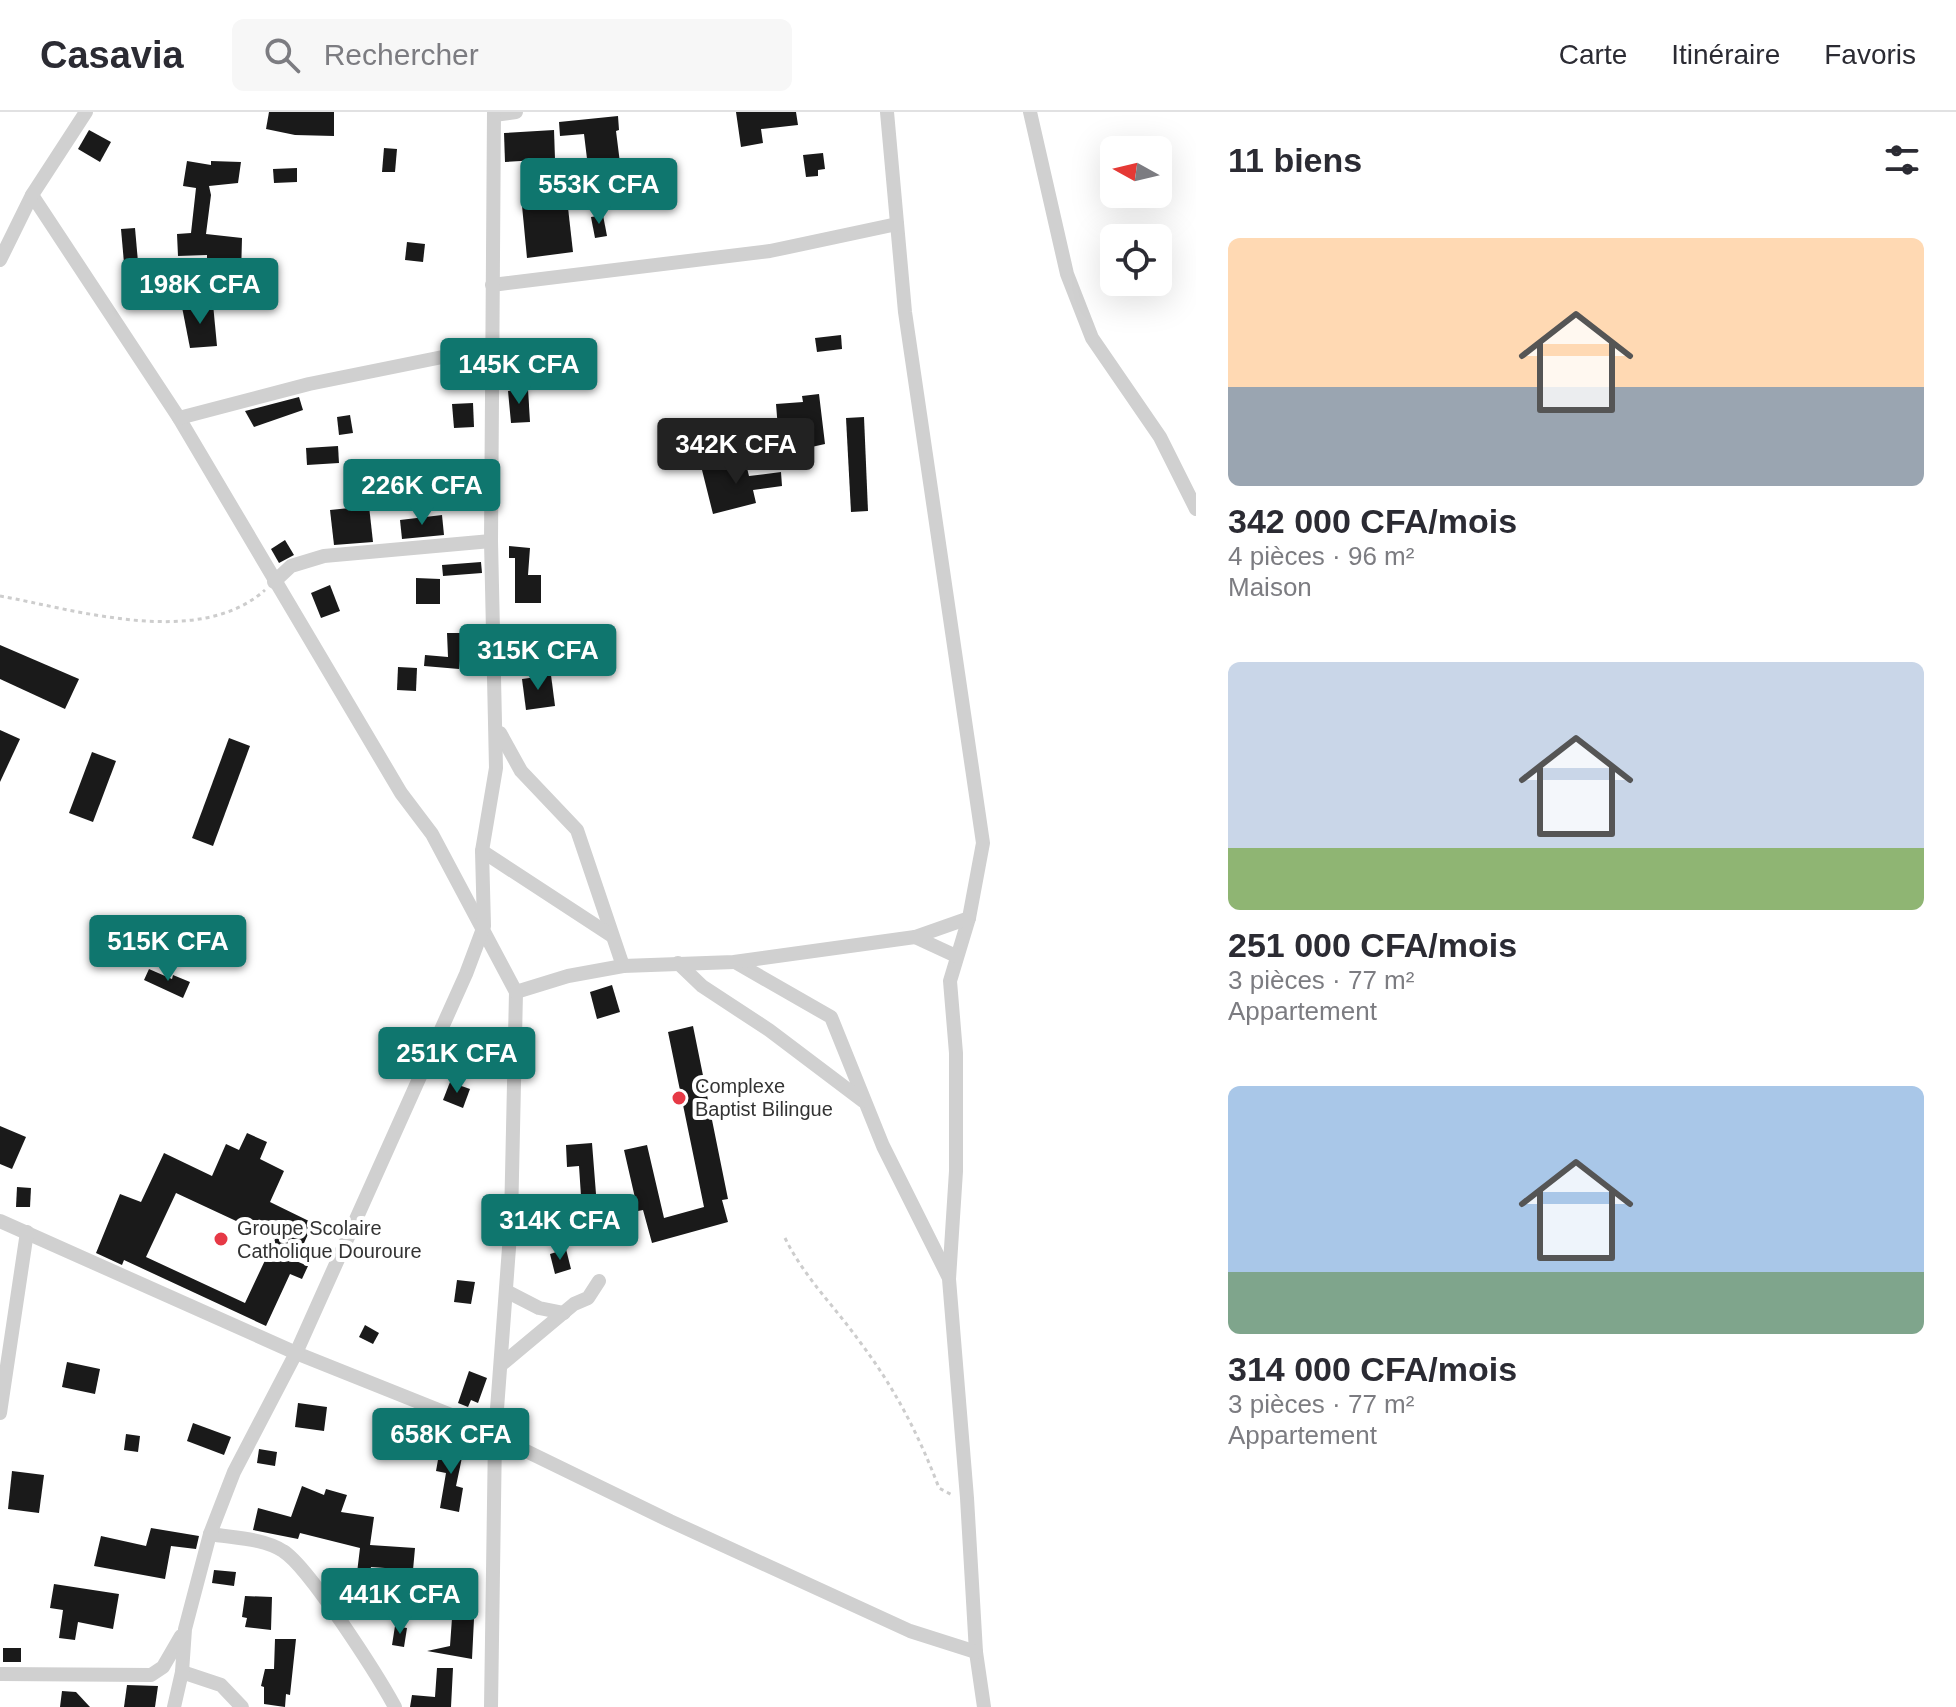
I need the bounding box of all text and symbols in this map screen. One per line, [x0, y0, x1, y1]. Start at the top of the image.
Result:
search box [232, 19, 792, 91]
icon: search [260, 33, 304, 77]
text: Casavia [40, 34, 184, 76]
text: Rechercher [324, 38, 479, 71]
text: Carte [1559, 39, 1627, 70]
text: Itinéraire [1671, 39, 1780, 70]
text: Favoris [1824, 39, 1916, 70]
north arrow [1100, 136, 1172, 208]
map controls [1100, 136, 1172, 296]
icon: filters [1880, 138, 1924, 182]
text: 11 biens [1228, 141, 1362, 179]
pin: 553K CFA [516, 158, 682, 226]
text: 553K CFA [538, 169, 660, 199]
button: locate [1100, 224, 1172, 296]
pin: 198K CFA [117, 258, 283, 326]
text: 198K CFA [139, 269, 261, 299]
icon: home [1504, 290, 1648, 434]
pin: 145K CFA [436, 338, 602, 406]
text: 145K CFA [458, 349, 580, 379]
pin: 342K CFA [653, 418, 819, 486]
text: 342K CFA [675, 429, 797, 459]
pin: 226K CFA [339, 459, 505, 527]
text: 226K CFA [361, 470, 483, 500]
text: 342 000 CFA/mois [1228, 502, 1517, 540]
text: 4 pièces · 96 m² [1228, 541, 1414, 571]
text: Maison [1228, 572, 1312, 602]
pin: 315K CFA [455, 624, 621, 692]
text: 315K CFA [477, 635, 599, 665]
icon: home [1504, 714, 1648, 858]
pin: 515K CFA [85, 915, 251, 983]
text: 515K CFA [107, 926, 229, 956]
text: 251 000 CFA/mois [1228, 926, 1517, 964]
text: 3 pièces · 77 m² [1228, 965, 1414, 995]
text: Appartement [1228, 996, 1377, 1026]
pin: 251K CFA [374, 1027, 540, 1095]
text: 251K CFA [396, 1038, 518, 1068]
place label: Complexe Baptist Bilingue [695, 1075, 833, 1120]
marker: Complexe Baptist Bilingue [670, 1089, 688, 1107]
icon: home [1504, 1138, 1648, 1282]
pin: 314K CFA [477, 1194, 643, 1262]
text: 314K CFA [499, 1205, 621, 1235]
place label: Groupe Scolaire Catholique Douroure [237, 1217, 422, 1262]
marker: Groupe Scolaire Catholique Douroure [212, 1230, 230, 1248]
text: 314 000 CFA/mois [1228, 1350, 1517, 1388]
text: 3 pièces · 77 m² [1228, 1389, 1414, 1419]
pin: 658K CFA [368, 1408, 534, 1476]
text: 658K CFA [390, 1419, 512, 1449]
text: Appartement [1228, 1420, 1377, 1450]
pin: 441K CFA [317, 1568, 483, 1636]
text: 441K CFA [339, 1579, 461, 1609]

